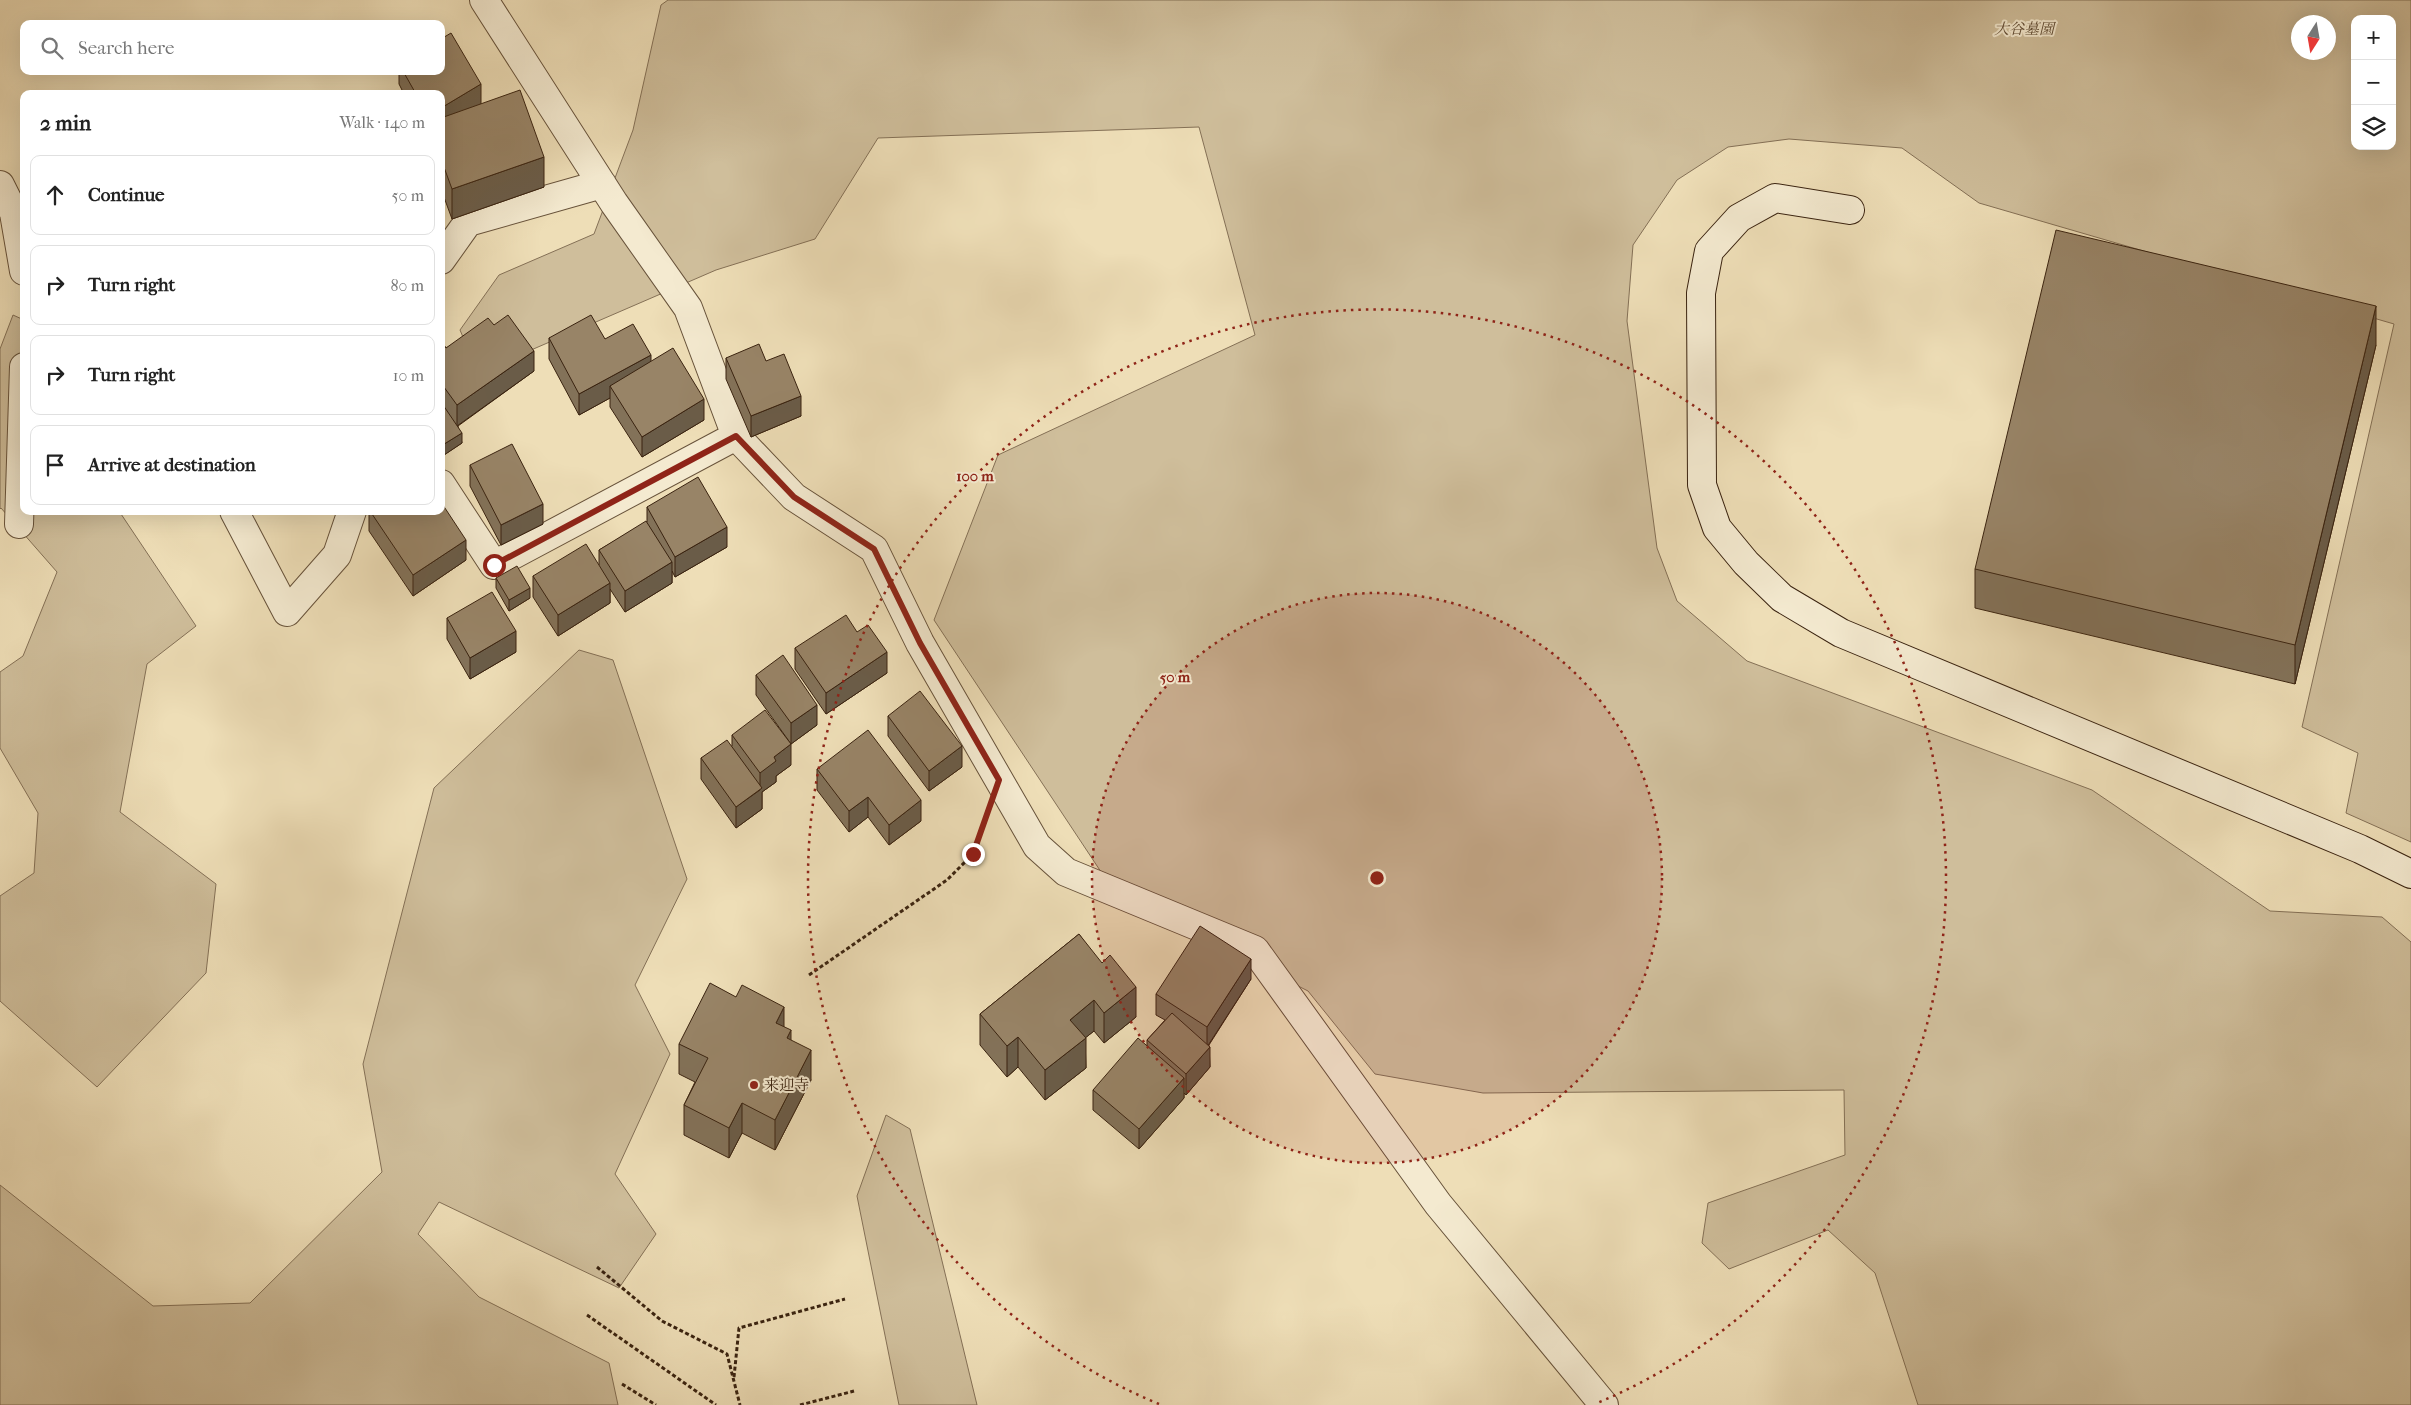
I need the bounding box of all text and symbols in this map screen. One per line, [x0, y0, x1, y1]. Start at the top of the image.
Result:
north arrow [2291, 15, 2336, 60]
map controls [2351, 15, 2396, 150]
button: + [2351, 15, 2396, 60]
search box [20, 20, 445, 75]
park label: 大谷墓園 [1994, 20, 2057, 38]
icon: search [38, 34, 66, 62]
text: Search here [78, 37, 174, 59]
button: − [2351, 60, 2396, 105]
button: layers [2351, 105, 2396, 150]
text: 2 min [40, 111, 91, 135]
text: Walk · 140 m [340, 113, 425, 132]
icon: ahead [41, 181, 69, 209]
text: Continue [88, 184, 164, 206]
text: 50 m [392, 186, 424, 205]
icon: right [41, 271, 69, 299]
text: Turn right [88, 274, 175, 296]
text: 80 m [390, 276, 424, 295]
icon: right [41, 361, 69, 389]
text: Turn right [88, 364, 175, 386]
text: 10 m [393, 366, 424, 385]
icon: arrive [41, 451, 69, 479]
text: Arrive at destination [88, 454, 256, 476]
text: 100 m [956, 467, 994, 485]
route start [483, 554, 506, 577]
text: 50 m [1160, 668, 1191, 686]
route end [962, 843, 985, 866]
centre of rings [1368, 869, 1386, 887]
place label: 来迎寺 [764, 1076, 809, 1094]
marker: 来迎寺 [748, 1079, 760, 1091]

